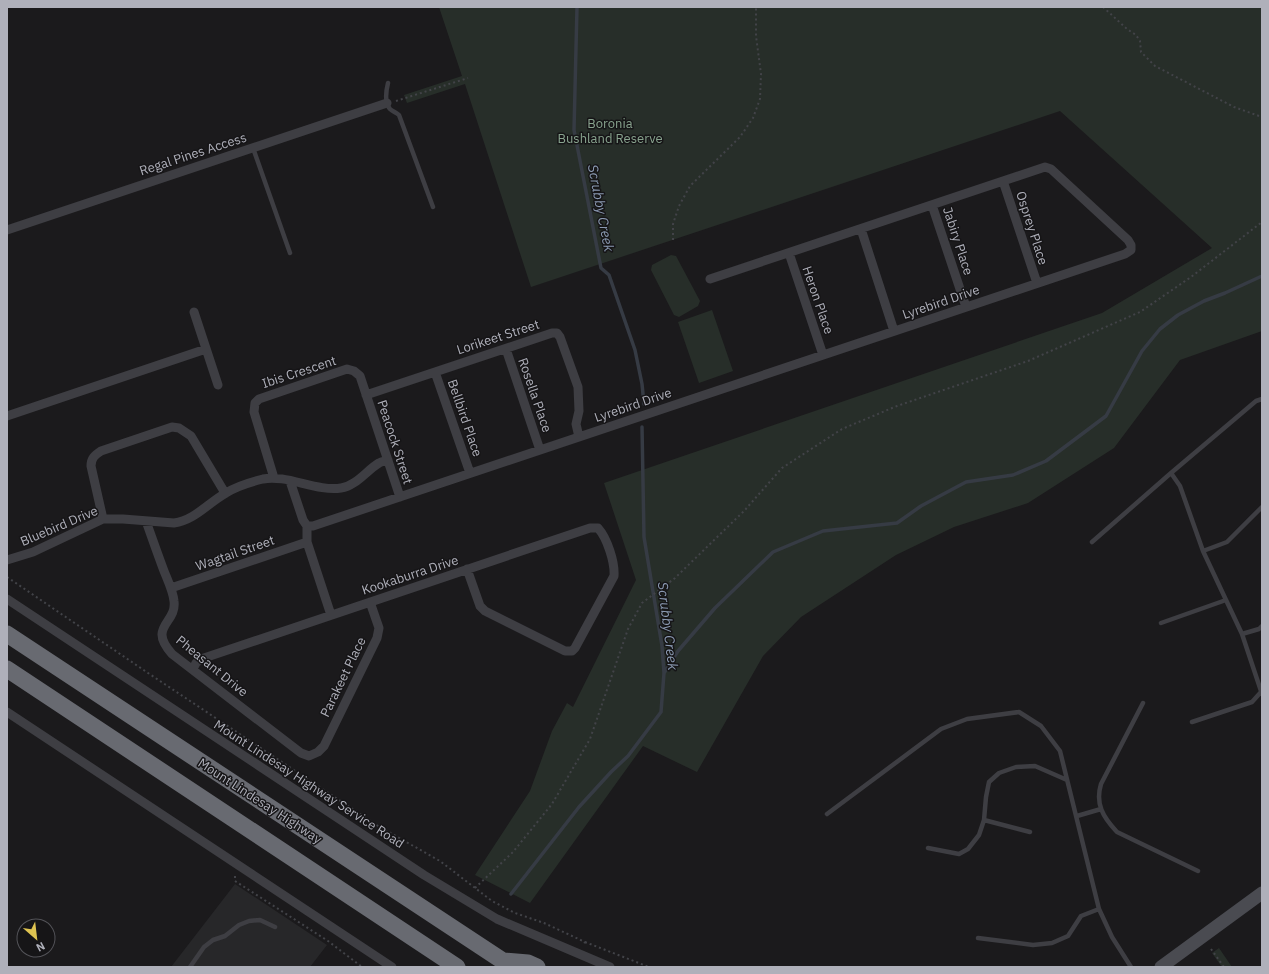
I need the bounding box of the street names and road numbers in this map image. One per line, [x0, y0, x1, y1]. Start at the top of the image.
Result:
street label: Regal Pines Access [137, 129, 249, 179]
street label: Osprey Place [1012, 189, 1052, 267]
street label: Jabiry Place [939, 205, 977, 277]
street label: Heron Place [798, 264, 838, 336]
street label: Lyrebird Drive [900, 281, 982, 323]
street label: Lorikeet Street [455, 316, 541, 358]
street label: Ibis Crescent [260, 352, 338, 392]
street label: Rosella Place [514, 355, 556, 435]
street label: Bellbird Place [444, 377, 486, 459]
street label: Lyrebird Drive [592, 384, 674, 426]
street label: Peacock Street [373, 398, 417, 486]
street label: Bluebird Drive [18, 502, 100, 550]
street label: Wagtail Street [193, 532, 277, 574]
street label: Kookaburra Drive [359, 551, 461, 599]
street label: Pheasant Drive [173, 632, 251, 700]
street label: Parakeet Place [316, 634, 370, 720]
street label: Mount Lindesay Highway Service Road [211, 717, 407, 851]
street label: Mount Lindesay Highway [195, 755, 325, 847]

